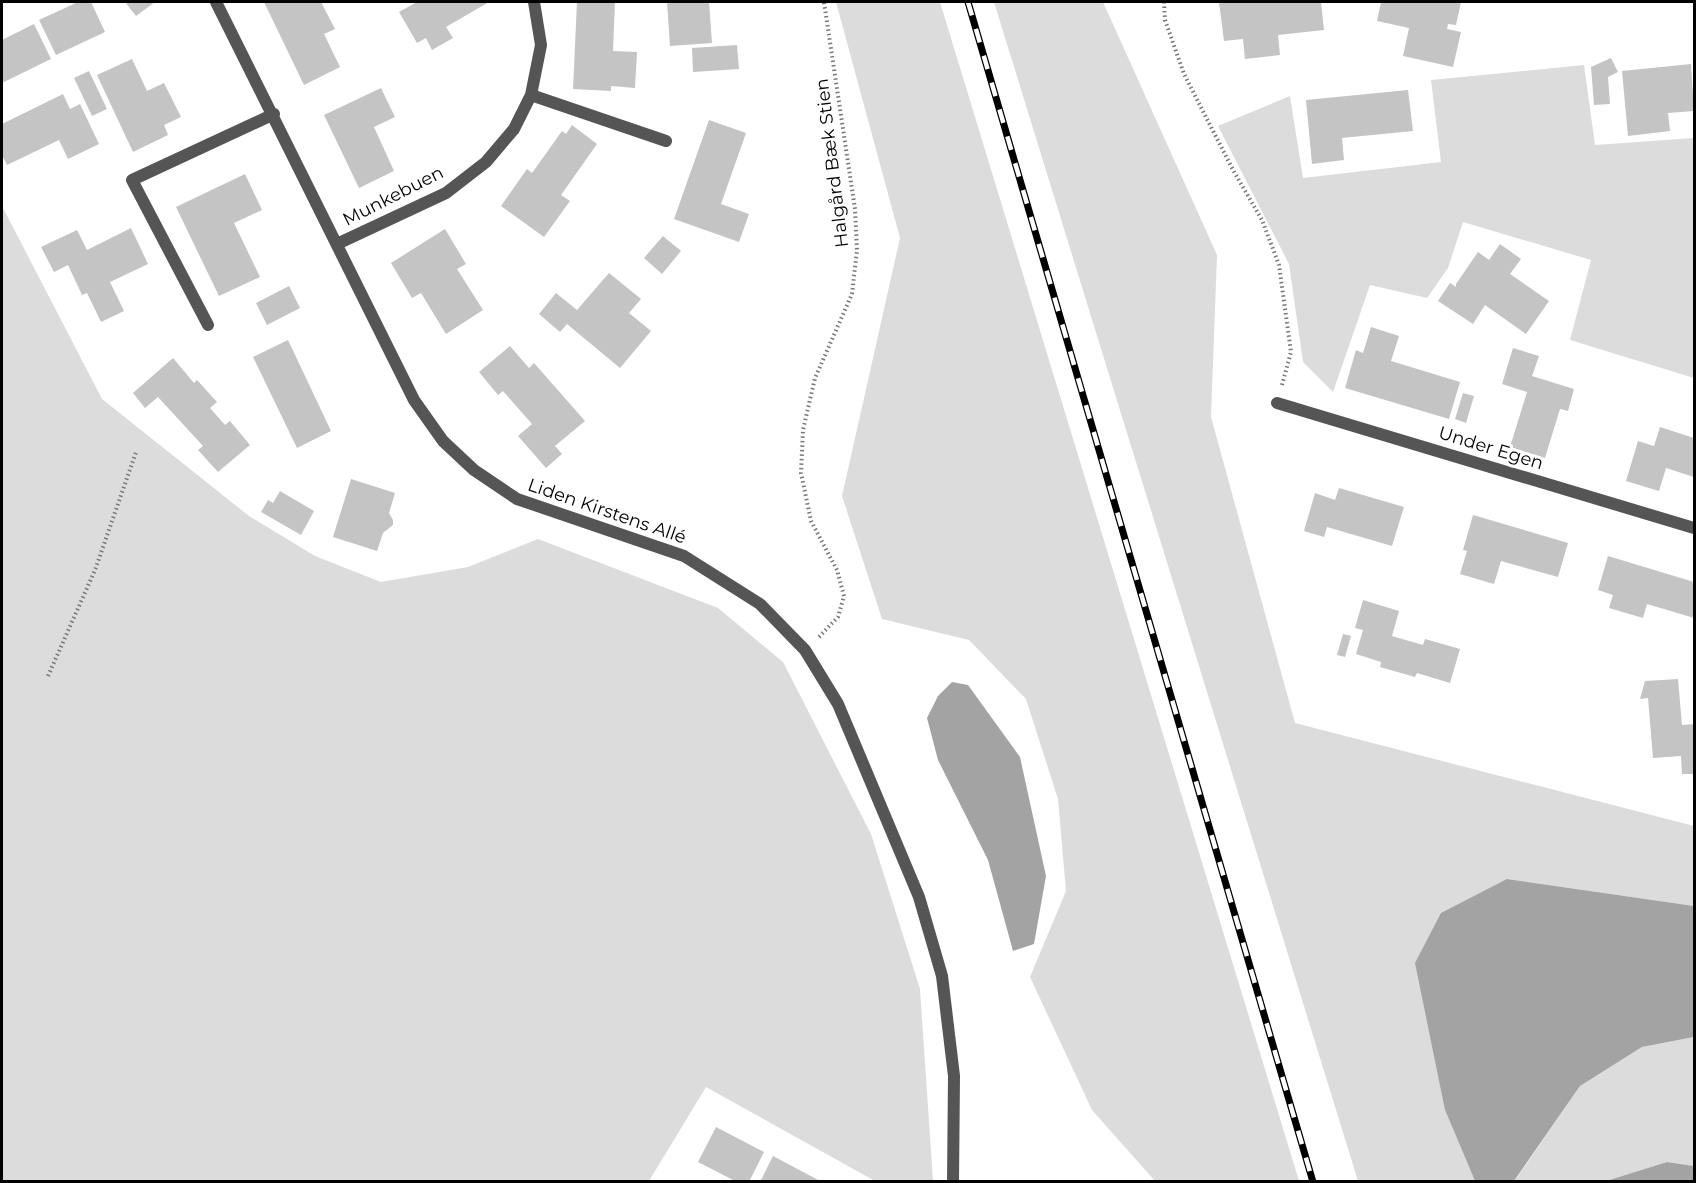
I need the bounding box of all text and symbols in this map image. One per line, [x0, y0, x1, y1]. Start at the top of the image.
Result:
street label: Halgård Bæk Stien [811, 77, 853, 249]
street label: Munkebuen [339, 161, 447, 231]
street label: Under Egen [1436, 422, 1546, 474]
street label: Liden Kirstens Allé [525, 474, 689, 548]

